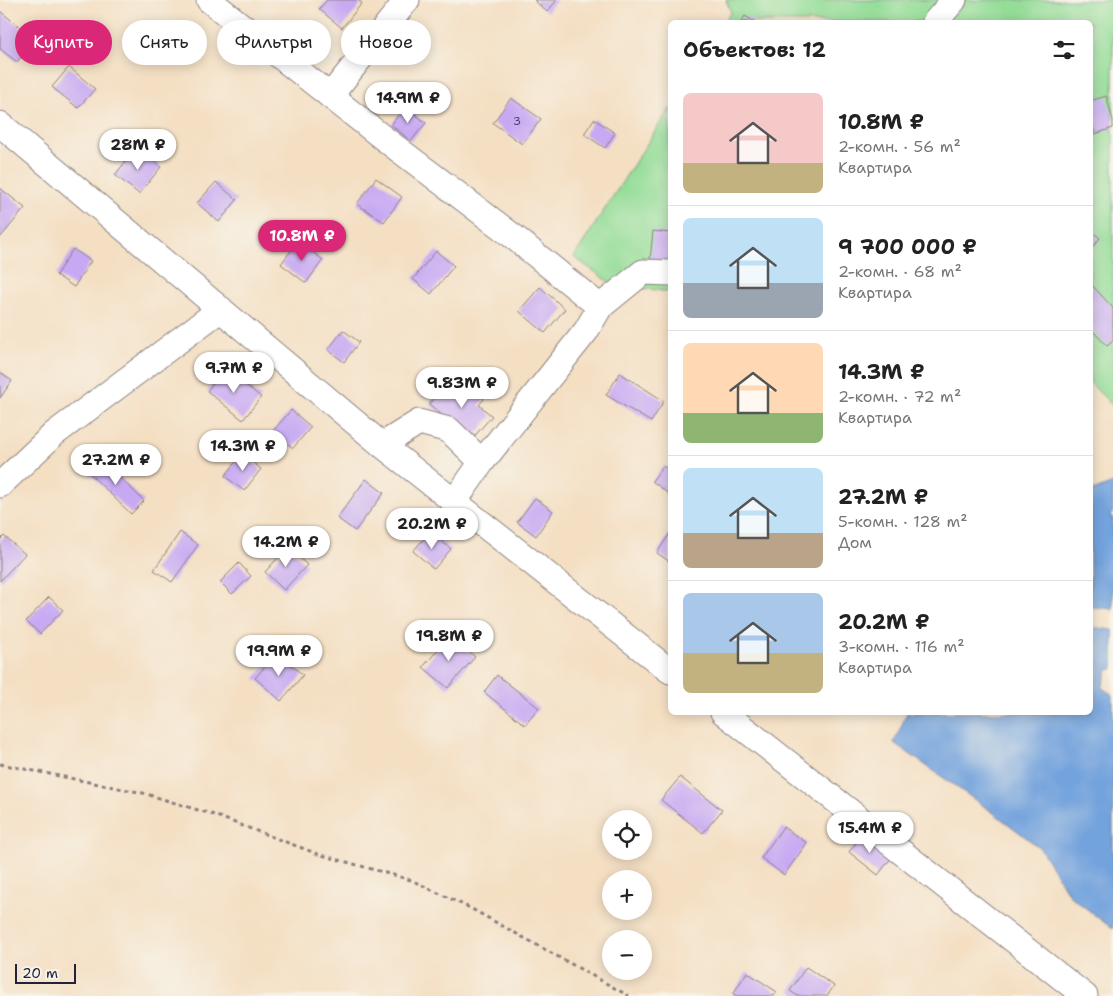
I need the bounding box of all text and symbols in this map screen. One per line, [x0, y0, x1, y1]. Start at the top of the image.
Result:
chip: Купить [15, 20, 112, 65]
chip: Снять [122, 20, 207, 65]
chip: Фильтры [217, 20, 331, 65]
chip: Новое [341, 20, 431, 65]
text: Объектов: 12 [683, 36, 826, 64]
icon: filters [1050, 36, 1078, 64]
pin: 14.9M ₽ [362, 82, 454, 124]
text: 14.9M ₽ [376, 87, 440, 108]
text: 10.8M ₽ [838, 108, 924, 136]
house number: 3 [513, 113, 521, 129]
icon: home [723, 113, 783, 173]
pin: 28M ₽ [103, 128, 173, 171]
text: 28M ₽ [110, 134, 166, 155]
text: 2-комн. · 56 m² [838, 136, 961, 157]
text: Квартира [838, 157, 912, 178]
pin: 10.8M ₽ [256, 220, 348, 262]
text: 10.8M ₽ [269, 225, 335, 246]
text: 9 700 000 ₽ [838, 233, 977, 261]
icon: home [723, 238, 783, 298]
text: 2-комн. · 68 m² [838, 261, 962, 282]
text: Квартира [838, 282, 912, 303]
pin: 9.7M ₽ [193, 352, 275, 394]
text: 9.7M ₽ [205, 357, 263, 378]
text: 14.3M ₽ [838, 358, 925, 386]
icon: home [723, 363, 783, 423]
pin: 9.83M ₽ [416, 366, 508, 409]
text: 9.83M ₽ [427, 372, 497, 393]
text: 2-комн. · 72 m² [838, 386, 961, 407]
text: Квартира [838, 407, 912, 428]
pin: 14.3M ₽ [197, 430, 289, 472]
text: 14.3M ₽ [210, 435, 276, 456]
pin: 27.2M ₽ [70, 444, 162, 486]
text: 27.2M ₽ [82, 449, 150, 470]
text: 27.2M ₽ [838, 483, 929, 511]
icon: home [723, 488, 783, 548]
pin: 20.2M ₽ [386, 508, 478, 550]
text: 5-комн. · 128 m² [838, 511, 968, 532]
text: 20.2M ₽ [397, 513, 467, 534]
pin: 14.2M ₽ [240, 526, 332, 568]
text: 14.2M ₽ [253, 531, 319, 552]
text: Дом [838, 532, 872, 553]
text: 20.2M ₽ [838, 608, 930, 636]
icon: home [723, 613, 783, 673]
pin: 19.8M ₽ [403, 620, 495, 662]
text: 19.8M ₽ [416, 625, 482, 646]
pin: 19.9M ₽ [233, 634, 325, 677]
text: 3-комн. · 116 m² [838, 636, 965, 657]
text: 19.9M ₽ [247, 640, 311, 661]
text: Квартира [838, 657, 912, 678]
map controls [602, 810, 652, 980]
button: locate [602, 810, 652, 860]
pin: 15.4M ₽ [824, 812, 916, 854]
text: 15.4M ₽ [838, 817, 902, 838]
button: + [602, 870, 652, 920]
button: − [602, 930, 652, 980]
scale bar [15, 961, 76, 984]
text: 20 m [22, 964, 58, 982]

